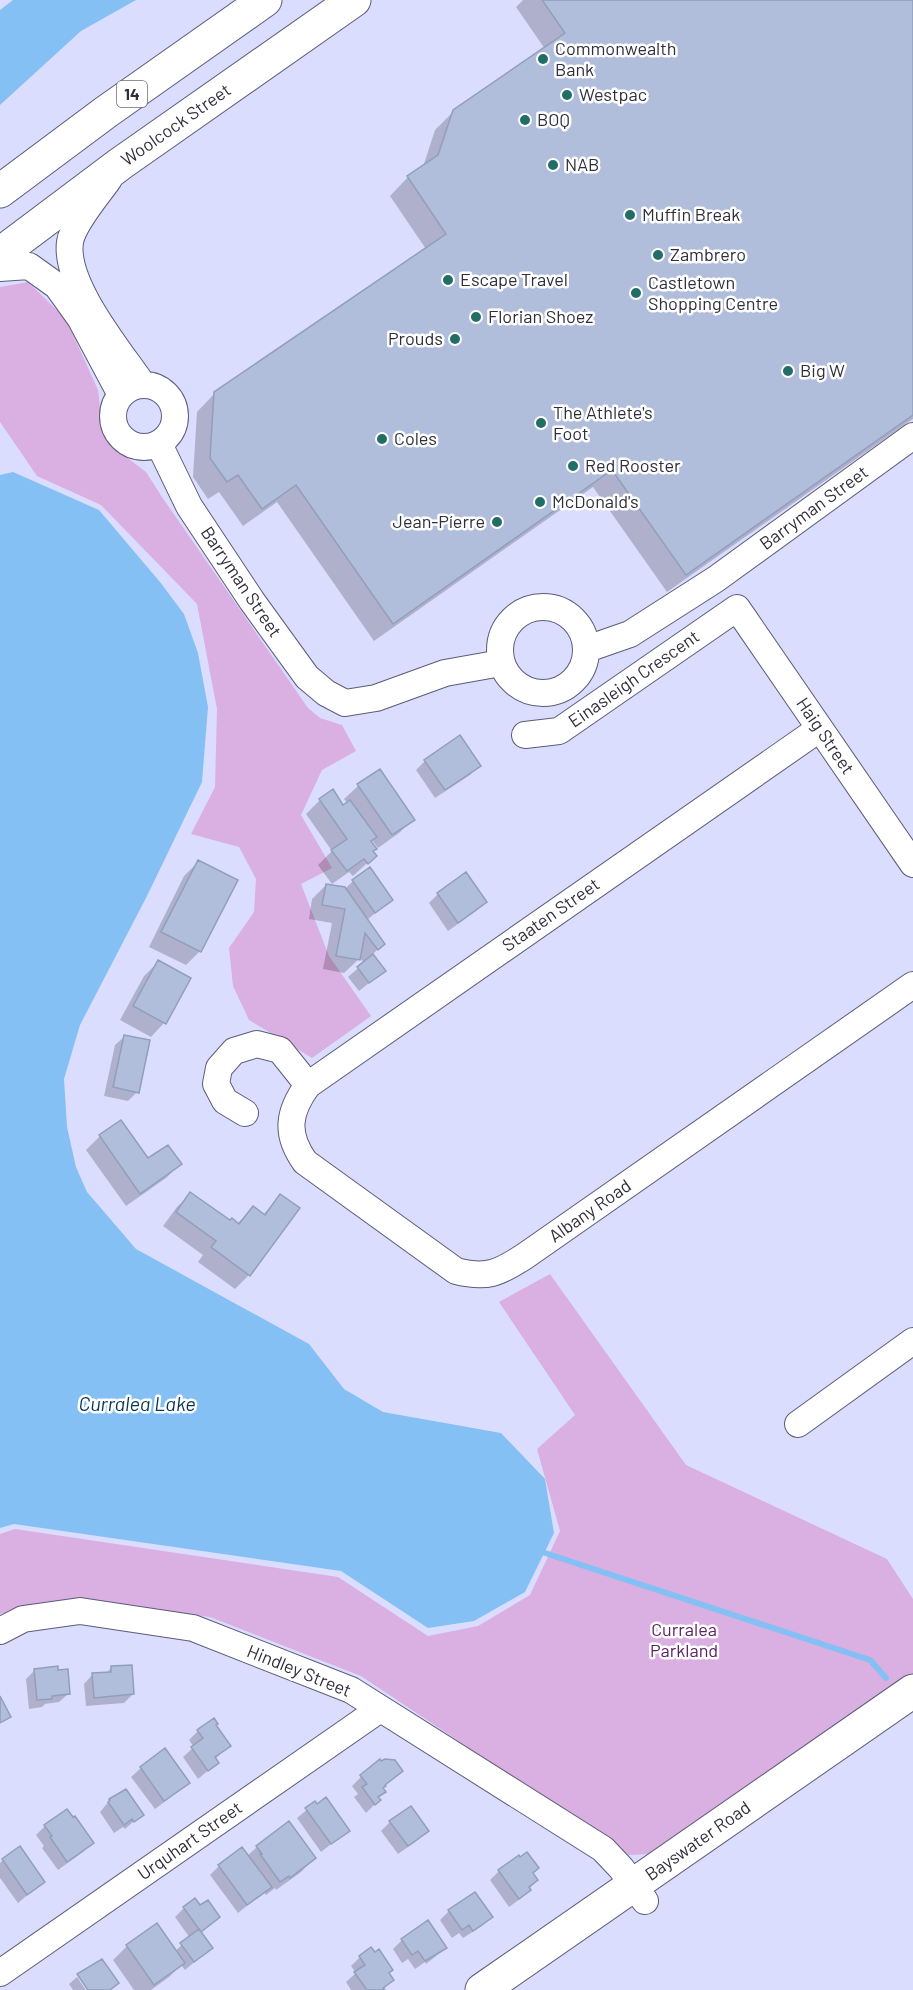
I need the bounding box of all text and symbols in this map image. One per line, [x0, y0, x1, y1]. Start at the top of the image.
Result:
place label: Commonwealth Bank [555, 37, 676, 80]
marker: Commonwealth Bank [536, 52, 550, 66]
street label: Woolcock Street [116, 78, 235, 170]
road number: 14 [117, 81, 147, 107]
place label: Westpac [579, 83, 647, 105]
marker: Westpac [560, 88, 574, 102]
place label: BOQ [537, 108, 570, 130]
marker: BOQ [518, 113, 532, 127]
place label: NAB [565, 153, 599, 175]
marker: NAB [546, 158, 560, 172]
place label: Muffin Break [642, 203, 740, 225]
marker: Muffin Break [623, 208, 637, 222]
place label: Zambrero [670, 243, 746, 265]
marker: Zambrero [651, 248, 665, 262]
place label: Escape Travel [460, 268, 568, 290]
place label: Castletown Shopping Centre [648, 271, 778, 314]
marker: Escape Travel [441, 273, 455, 287]
marker: Castletown Shopping Centre [629, 286, 643, 300]
place label: Florian Shoez [488, 305, 593, 327]
marker: Florian Shoez [469, 310, 483, 324]
place label: Prouds [388, 327, 443, 349]
marker: Prouds [448, 332, 462, 346]
place label: Big W [800, 359, 845, 381]
marker: Big W [781, 364, 795, 378]
place label: The Athlete's Foot [553, 401, 653, 444]
marker: The Athlete's Foot [534, 416, 548, 430]
place label: Coles [394, 427, 437, 449]
marker: Coles [375, 432, 389, 446]
place label: Red Rooster [585, 454, 681, 476]
marker: Red Rooster [566, 459, 580, 473]
street label: Barryman Street [755, 460, 872, 554]
place label: McDonald's [552, 490, 639, 512]
marker: McDonald's [533, 495, 547, 509]
place label: Jean-Píerre [393, 510, 485, 532]
marker: Jean-Píerre [490, 515, 504, 529]
street label: Barryman Street [197, 522, 287, 641]
street label: Einasleigh Crescent [564, 625, 703, 732]
street label: Haig Street [792, 693, 860, 778]
street label: Staaten Street [498, 873, 603, 956]
street label: Albany Road [544, 1174, 635, 1247]
water label: Curralea Lake [78, 1391, 196, 1415]
park label: Curralea Parkland [650, 1618, 718, 1661]
street label: Hindley Street [244, 1639, 355, 1701]
street label: Urquhart Street [133, 1796, 246, 1884]
street label: Bayswater Road [640, 1796, 754, 1885]

